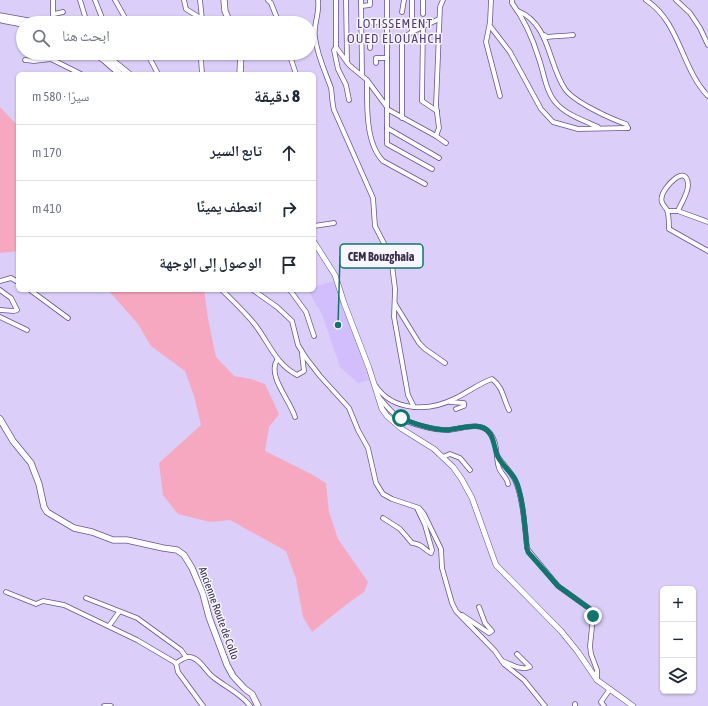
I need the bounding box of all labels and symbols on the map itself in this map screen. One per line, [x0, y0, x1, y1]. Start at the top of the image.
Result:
district label: LOTISSEMENT OUED ELOUAHCH [347, 16, 443, 46]
callout: CEM Bouzghaia [340, 244, 423, 268]
text: CEM Bouzghaia [348, 250, 415, 264]
route start [392, 409, 410, 427]
street label: Ancienne Route de Collo [197, 565, 241, 661]
route end [584, 607, 602, 625]

